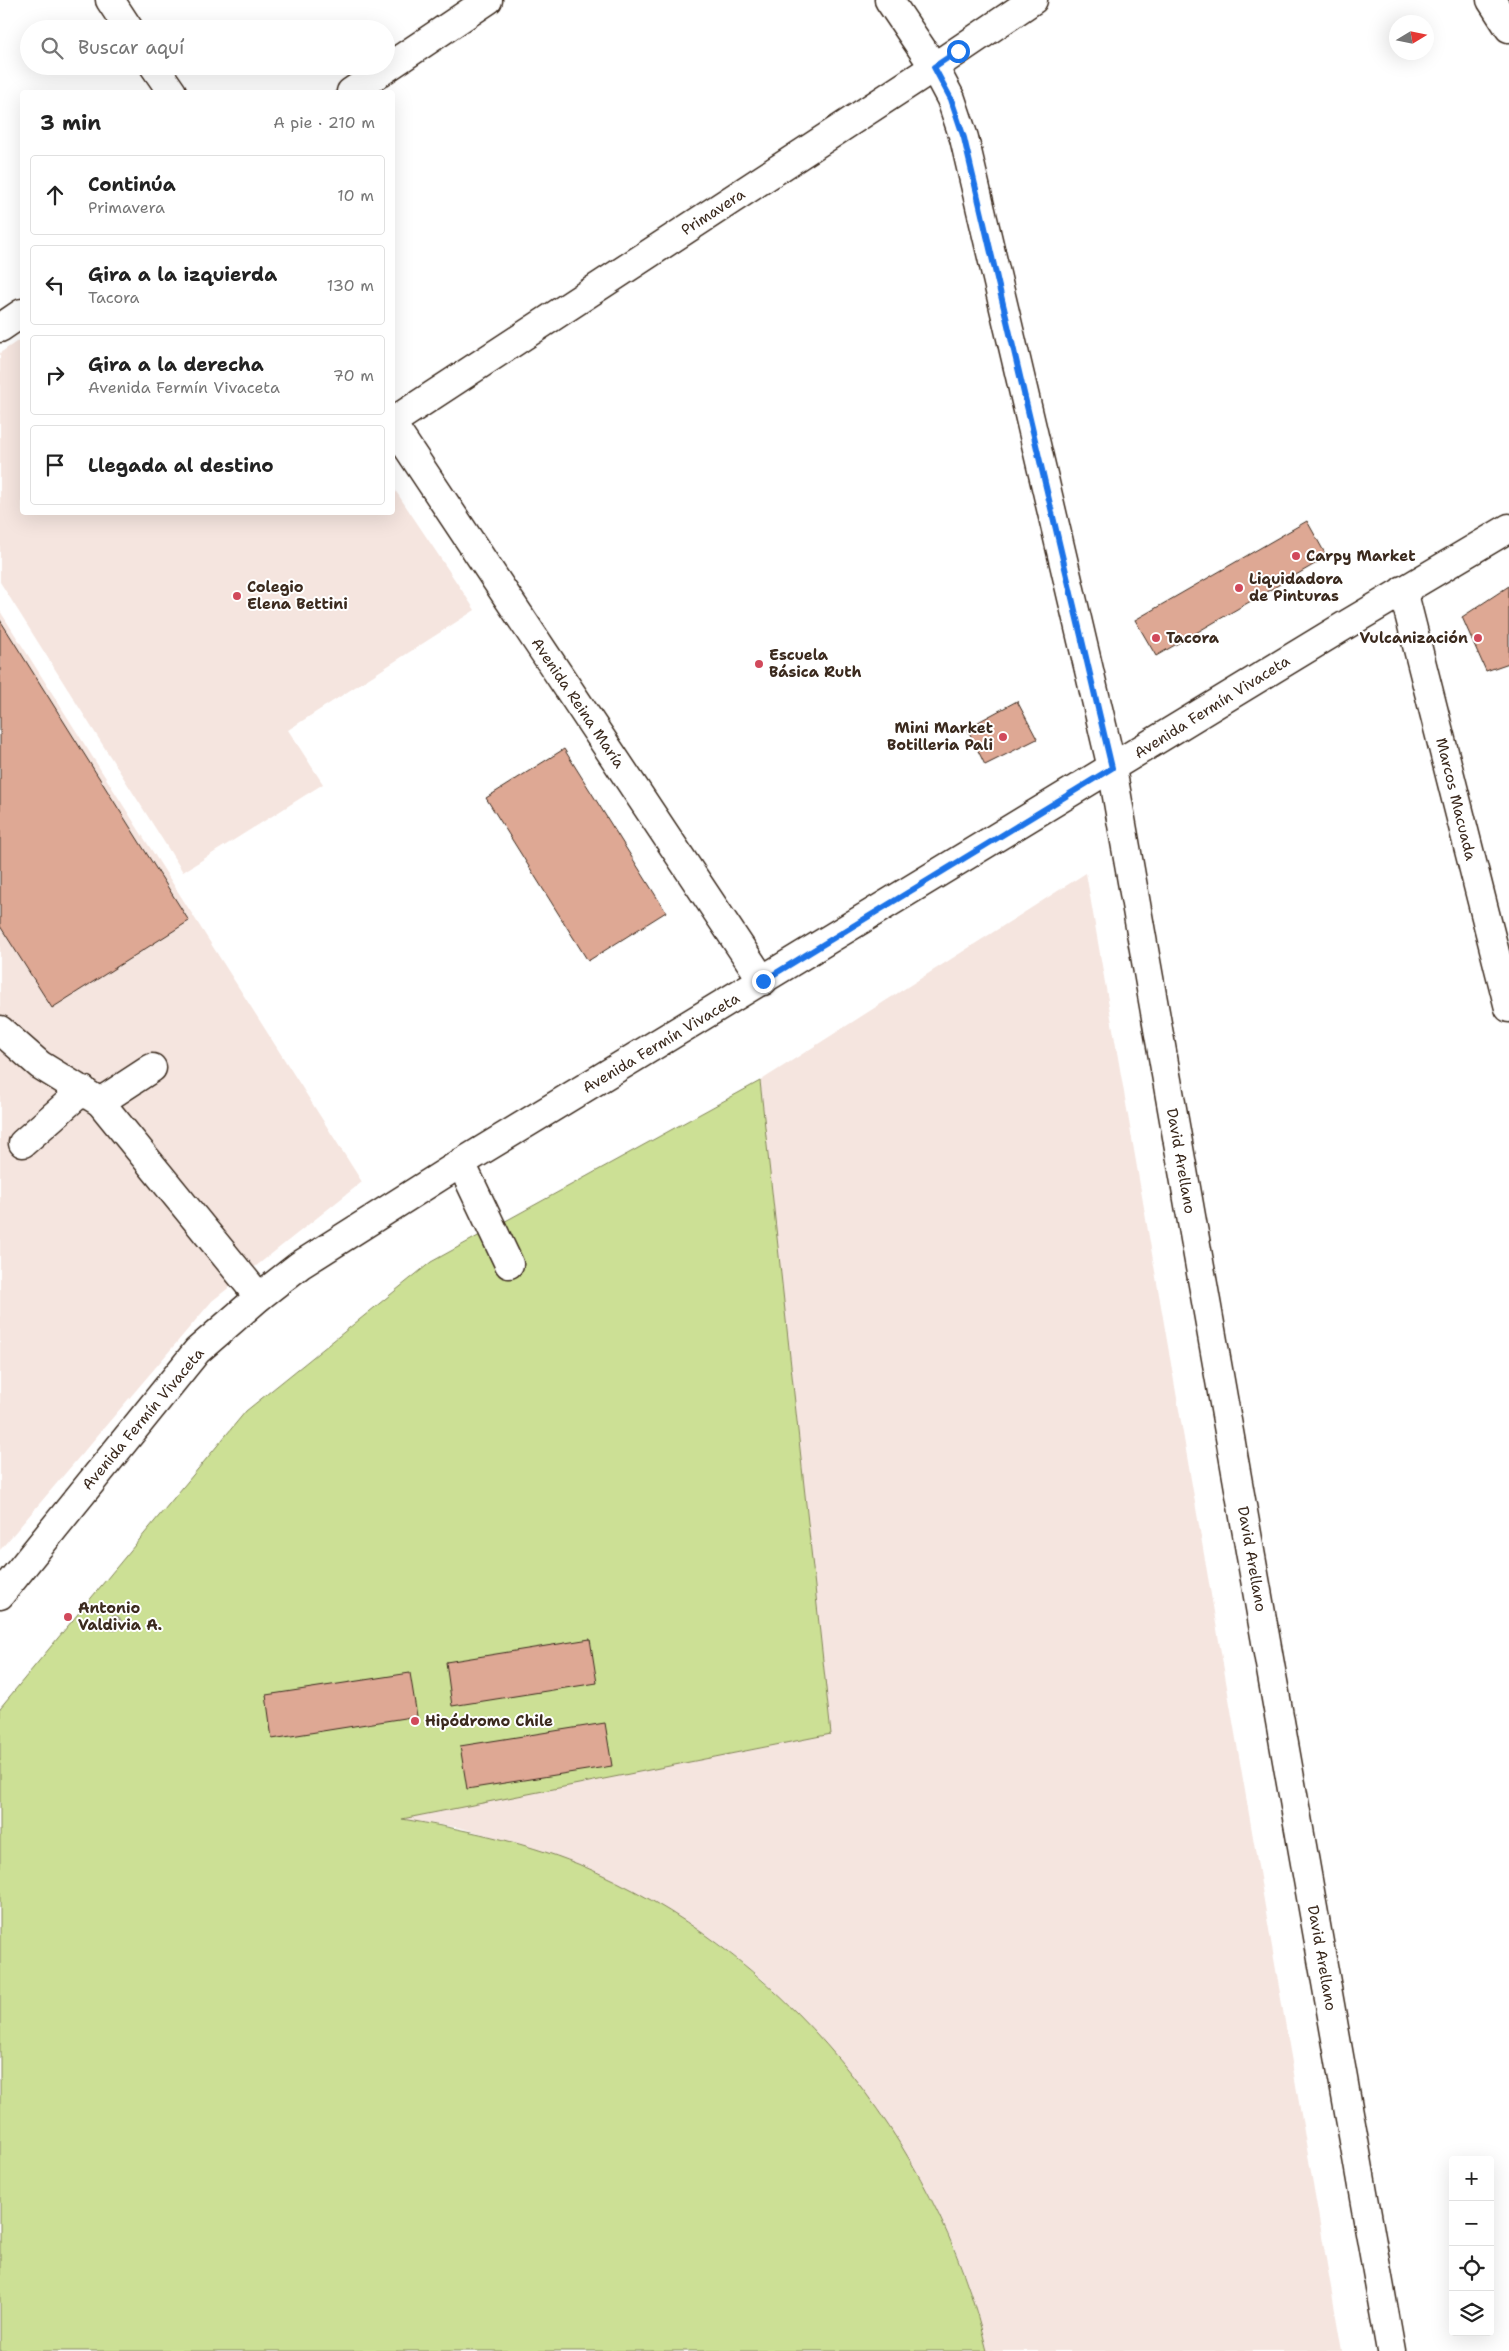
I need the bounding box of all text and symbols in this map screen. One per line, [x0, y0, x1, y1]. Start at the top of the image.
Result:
north arrow [1389, 15, 1434, 60]
search box [20, 20, 395, 75]
icon: search [38, 34, 66, 62]
text: Buscar aquí [78, 35, 184, 60]
route start [947, 40, 970, 63]
text: 3 min [40, 109, 101, 137]
text: A pie · 210 m [273, 112, 375, 133]
text: Continúa [88, 172, 176, 197]
icon: ahead [41, 181, 69, 209]
street label: Primavera [677, 184, 749, 240]
text: 10 m [337, 185, 374, 206]
text: Primavera [88, 197, 165, 218]
text: Gira a la izquierda [88, 262, 277, 287]
icon: left [41, 271, 69, 299]
text: 130 m [327, 275, 374, 296]
text: Tacora [88, 287, 140, 308]
text: Gira a la derecha [88, 352, 264, 377]
icon: right [41, 361, 69, 389]
text: 70 m [333, 365, 374, 386]
text: Avenida Fermín Vivaceta [88, 377, 280, 398]
icon: arrive [41, 451, 69, 479]
text: Llegada al destino [88, 453, 274, 478]
place label: Carpy Market [1306, 546, 1415, 566]
marker: Carpy Market [1290, 550, 1302, 562]
place label: Liquidadora de Pinturas [1249, 569, 1343, 606]
place label: Colegio Elena Bettini [247, 577, 348, 614]
marker: Liquidadora de Pinturas [1233, 582, 1245, 594]
marker: Colegio Elena Bettini [231, 590, 243, 602]
place label: Tacora [1166, 628, 1220, 648]
place label: Vulcanización [1359, 628, 1468, 648]
marker: Tacora [1150, 632, 1162, 644]
marker: Vulcanización [1472, 632, 1484, 644]
street label: Avenida Reina María [527, 634, 629, 773]
place label: Escuela Básica Ruth [769, 645, 862, 682]
street label: Avenida Fermín Vivaceta [1130, 651, 1294, 763]
marker: Escuela Básica Ruth [753, 658, 765, 670]
place label: Mini Market Botilleria Pali [887, 718, 993, 755]
marker: Mini Market Botilleria Pali [997, 731, 1009, 743]
street label: Marcos Macuada [1431, 736, 1481, 863]
route end [752, 970, 775, 993]
street label: Avenida Fermín Vivaceta [579, 988, 744, 1098]
street label: David Arellano [1162, 1107, 1200, 1215]
street label: Avenida Fermín Vivaceta [78, 1343, 209, 1494]
street label: David Arellano [1233, 1505, 1271, 1613]
place label: Antonio Valdivia A. [78, 1598, 162, 1635]
marker: Antonio Valdivia A. [62, 1611, 74, 1623]
place label: Hipódromo Chile [425, 1711, 553, 1731]
marker: Hipódromo Chile [409, 1715, 421, 1727]
street label: David Arellano [1303, 1904, 1341, 2012]
map controls [1449, 2156, 1494, 2336]
button: + [1449, 2156, 1494, 2201]
button: − [1449, 2201, 1494, 2246]
button: locate [1449, 2246, 1494, 2291]
button: layers [1449, 2291, 1494, 2336]

